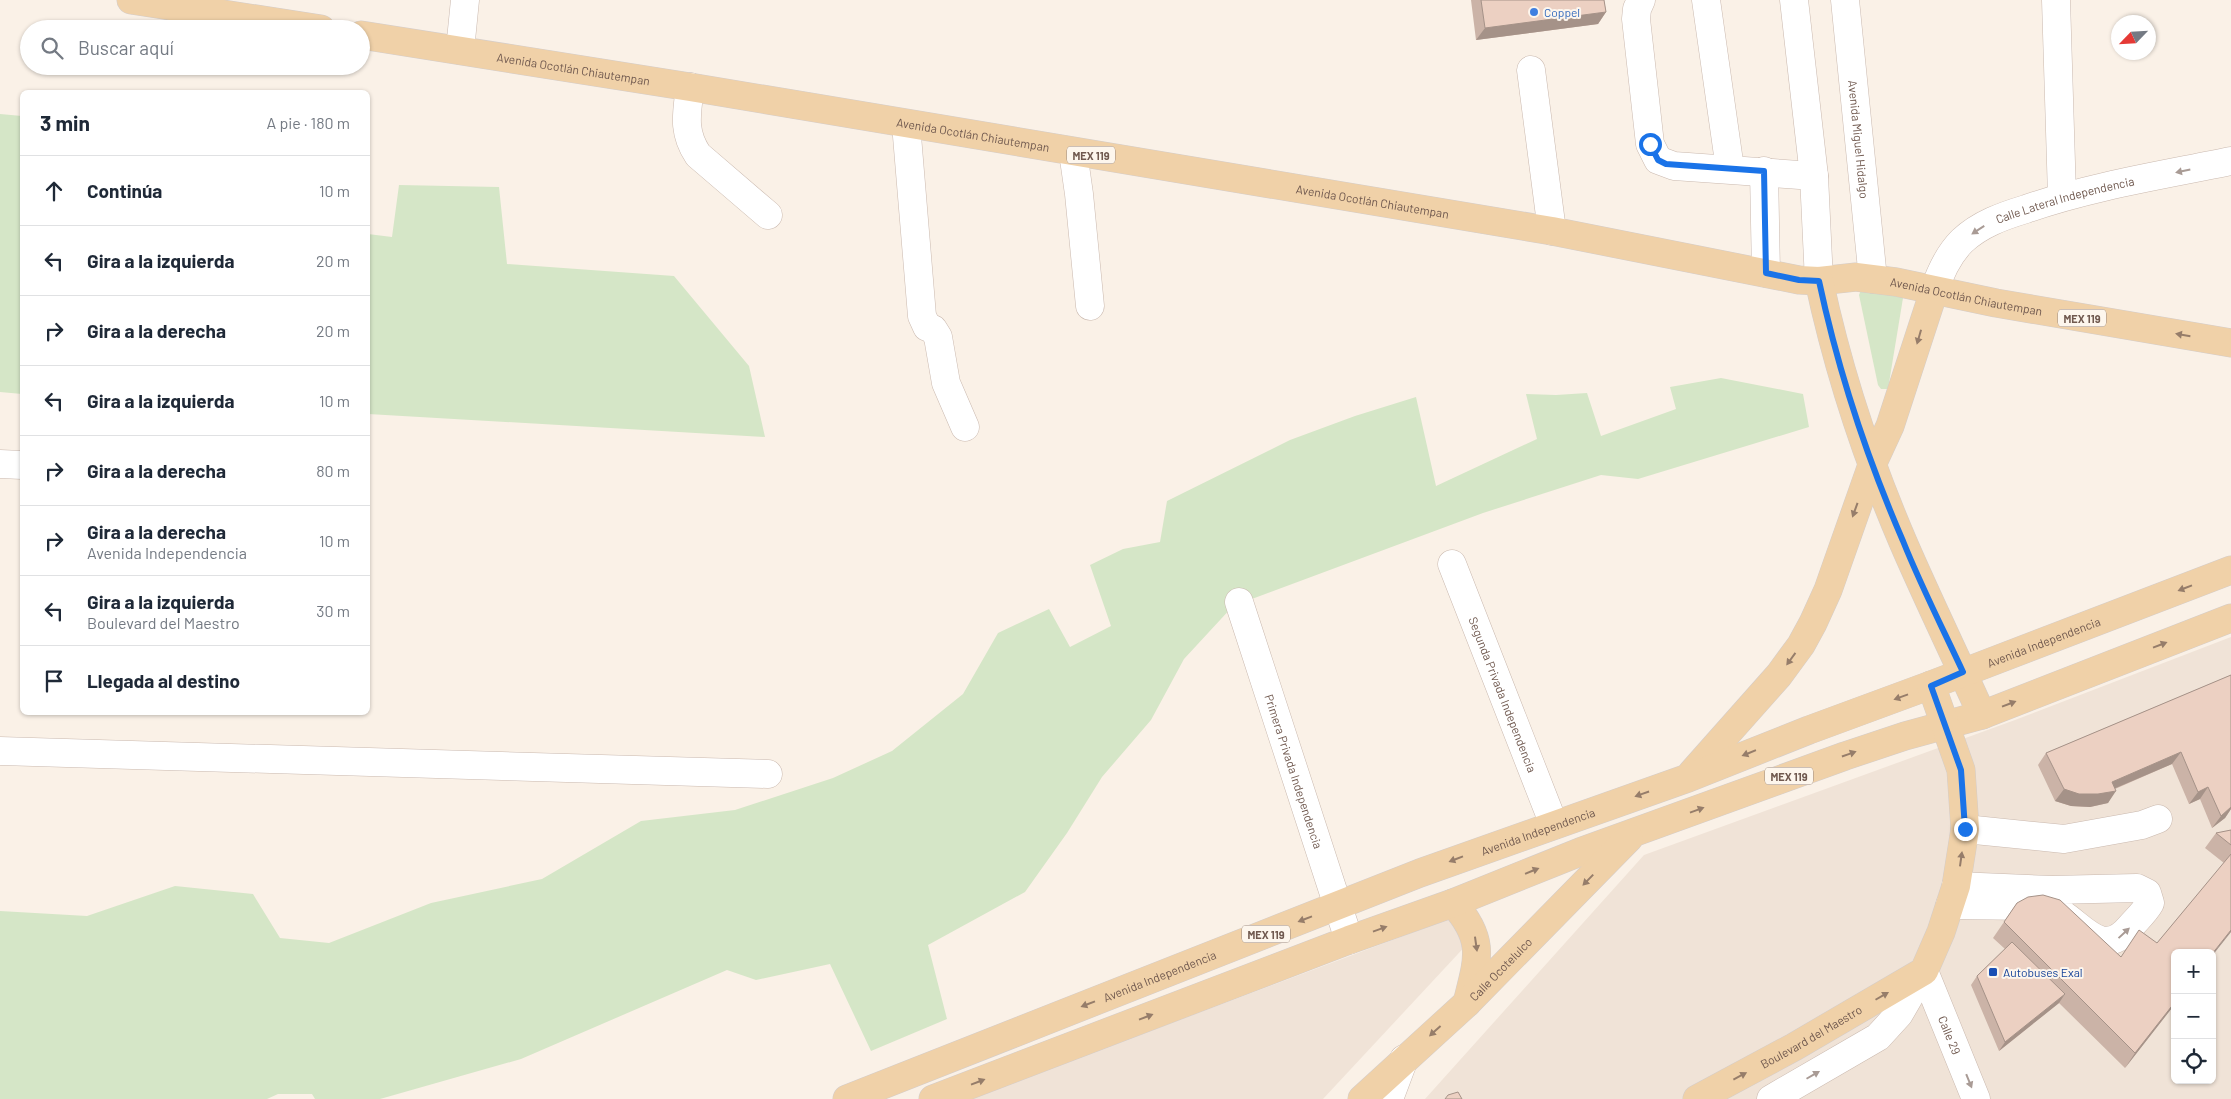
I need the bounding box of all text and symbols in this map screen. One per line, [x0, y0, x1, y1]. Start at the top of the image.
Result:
place label: Coppel [1544, 5, 1580, 19]
marker: Coppel [1528, 6, 1540, 18]
north arrow [2111, 15, 2156, 60]
search box [20, 20, 370, 75]
icon: search [38, 34, 66, 62]
text: Buscar aquí [78, 36, 174, 59]
street label: Avenida Ocotlán Chiautempan [496, 50, 651, 88]
street label: Avenida Miguel Hidalgo [1846, 79, 1872, 199]
text: 3 min [40, 110, 90, 135]
text: A pie · 180 m [266, 113, 350, 132]
street label: Avenida Ocotlán Chiautempan [895, 115, 1051, 154]
route start [1639, 133, 1662, 156]
road number: MEX 119 [1067, 146, 1115, 164]
one-way arrow [2176, 167, 2191, 175]
street label: Calle Lateral Independencia [1993, 173, 2135, 226]
icon: ahead [40, 177, 68, 205]
text: Continúa [87, 179, 162, 202]
text: 10 m [319, 181, 350, 200]
street label: Avenida Ocotlán Chiautempan [1295, 181, 1450, 221]
one-way arrow [1971, 225, 1984, 235]
icon: left [40, 247, 68, 275]
text: Gira a la izquierda [87, 249, 235, 272]
text: 20 m [316, 251, 350, 270]
street label: Avenida Ocotlán Chiautempan [1889, 274, 2043, 318]
road number: MEX 119 [2058, 310, 2106, 326]
icon: right [40, 317, 68, 345]
text: Gira a la derecha [87, 319, 226, 342]
text: 20 m [316, 321, 350, 340]
one-way arrow [1915, 329, 1923, 345]
one-way arrow [2175, 330, 2191, 338]
icon: left [40, 387, 68, 415]
text: Gira a la izquierda [87, 389, 235, 412]
text: 10 m [319, 391, 350, 410]
icon: right [40, 457, 68, 485]
text: Gira a la derecha [87, 459, 226, 482]
text: 80 m [316, 461, 350, 480]
one-way arrow [1851, 503, 1858, 518]
text: Gira a la derecha [87, 520, 226, 543]
icon: right [40, 527, 68, 555]
text: 10 m [319, 531, 350, 550]
text: Avenida Independencia [87, 543, 247, 562]
one-way arrow [2178, 585, 2193, 592]
text: Gira a la izquierda [87, 590, 235, 613]
icon: left [40, 597, 68, 625]
text: 30 m [316, 601, 350, 620]
text: Boulevard del Maestro [87, 613, 240, 632]
street label: Avenida Independencia [1985, 614, 2102, 670]
street label: Segunda Privada Independencia [1466, 615, 1540, 774]
one-way arrow [2153, 641, 2168, 649]
one-way arrow [1785, 652, 1796, 665]
icon: arrive [40, 667, 68, 695]
text: Llegada al destino [87, 669, 240, 692]
street label: Primera Privada Independencia [1262, 692, 1326, 850]
one-way arrow [1894, 694, 1909, 701]
one-way arrow [2002, 700, 2017, 708]
one-way arrow [1742, 750, 1756, 758]
one-way arrow [1842, 750, 1857, 758]
road number: MEX 119 [1765, 768, 1813, 784]
one-way arrow [1634, 790, 1649, 798]
street label: Avenida Independencia [1479, 805, 1597, 858]
one-way arrow [1689, 806, 1704, 813]
route end [1954, 818, 1977, 841]
one-way arrow [1957, 851, 1965, 867]
one-way arrow [1448, 855, 1463, 863]
one-way arrow [1525, 867, 1539, 875]
one-way arrow [1582, 874, 1594, 886]
one-way arrow [1297, 915, 1312, 923]
one-way arrow [1373, 925, 1388, 933]
road number: MEX 119 [1242, 926, 1290, 942]
one-way arrow [2118, 927, 2130, 939]
street label: Calle Ocotelulco [1466, 934, 1535, 1004]
one-way arrow [1472, 937, 1480, 953]
street label: Avenida Independencia [1101, 947, 1218, 1004]
map controls [2171, 949, 2216, 1084]
button: + [2171, 949, 2216, 994]
place label: Autobuses Exal [2003, 965, 2083, 979]
marker: Autobuses Exal [1987, 966, 1999, 978]
one-way arrow [1874, 992, 1889, 1000]
button: − [2171, 994, 2216, 1039]
one-way arrow [1080, 1000, 1095, 1008]
street label: Boulevard del Maestro [1758, 1002, 1864, 1071]
one-way arrow [1139, 1013, 1154, 1020]
street label: Calle 29 [1936, 1014, 1964, 1056]
one-way arrow [1429, 1026, 1442, 1037]
button: locate [2171, 1039, 2216, 1084]
one-way arrow [1806, 1070, 1819, 1079]
one-way arrow [1733, 1072, 1747, 1080]
one-way arrow [1965, 1074, 1973, 1089]
one-way arrow [971, 1077, 985, 1085]

